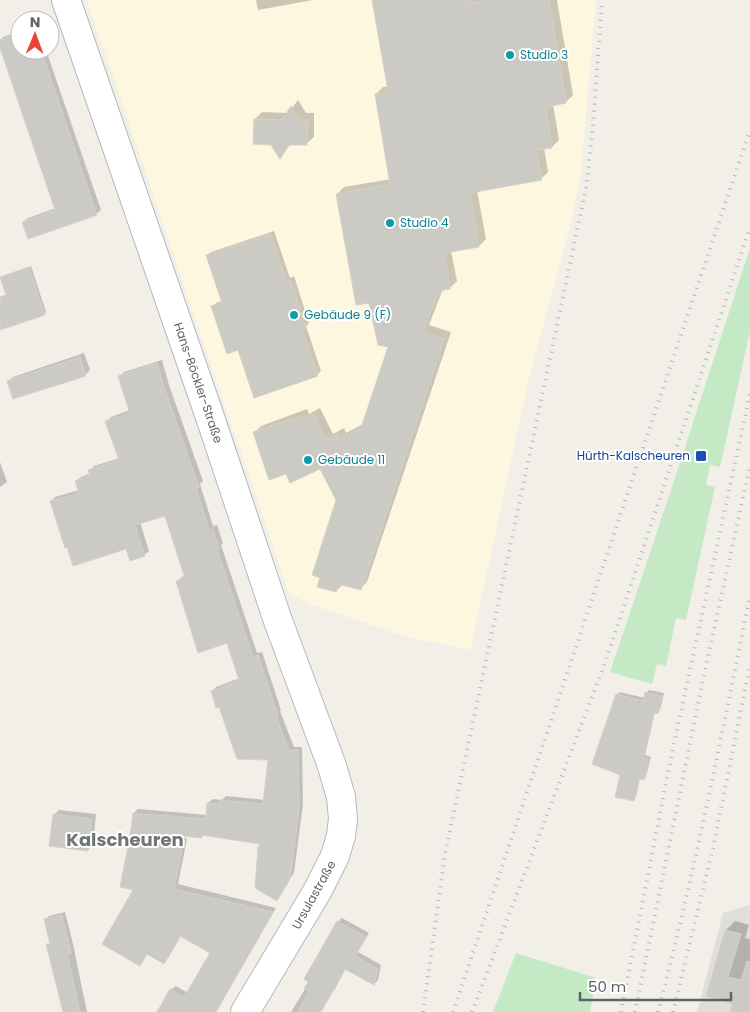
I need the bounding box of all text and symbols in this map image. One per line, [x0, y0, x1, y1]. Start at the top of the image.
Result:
north arrow [10, 10, 60, 60]
text: N [30, 12, 41, 32]
place label: Studio 3 [520, 46, 568, 63]
marker: Studio 3 [504, 49, 516, 61]
place label: Studio 4 [400, 214, 449, 231]
marker: Studio 4 [384, 217, 396, 229]
place label: Gebäude 9 (F) [304, 306, 391, 323]
marker: Gebäude 9 (F) [288, 309, 300, 321]
street label: Hans-Böckler-Straße [170, 320, 227, 445]
place label: Hürth-Kalscheuren [577, 447, 690, 464]
marker: Hürth-Kalscheuren [694, 449, 708, 463]
place label: Gebäude 11 [318, 451, 385, 468]
marker: Gebäude 11 [302, 454, 314, 466]
district label: Kalscheuren [66, 827, 184, 852]
street label: Ursulastraße [288, 857, 340, 932]
scale bar [580, 970, 731, 1002]
text: 50 m [588, 976, 626, 997]

